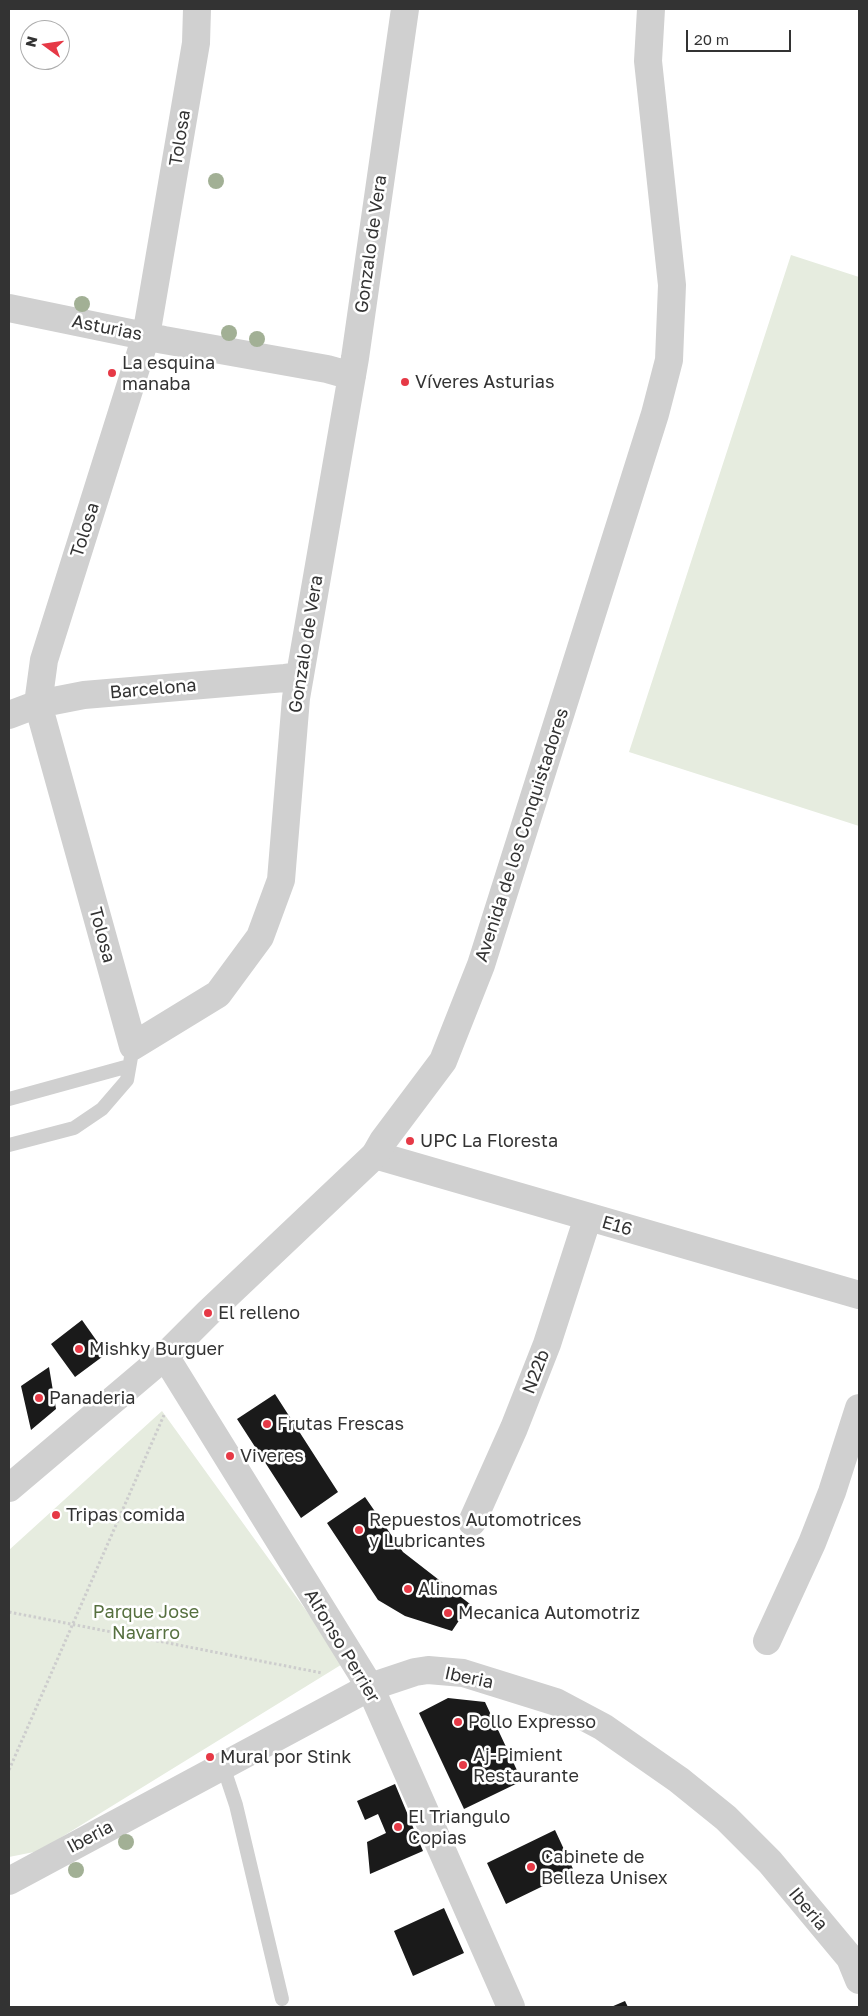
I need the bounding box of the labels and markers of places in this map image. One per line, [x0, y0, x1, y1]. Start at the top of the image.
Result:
place label: La esquina manaba [122, 352, 215, 394]
marker: La esquina manaba [106, 367, 118, 379]
place label: Víveres Asturias [415, 371, 555, 393]
marker: Víveres Asturias [399, 376, 411, 388]
place label: UPC La Floresta [420, 1130, 558, 1152]
marker: UPC La Floresta [404, 1135, 416, 1147]
place label: El relleno [218, 1302, 300, 1324]
marker: El relleno [202, 1307, 214, 1319]
place label: Mishky Burguer [89, 1338, 224, 1360]
marker: Mishky Burguer [73, 1343, 85, 1355]
place label: Panaderia [49, 1387, 136, 1409]
marker: Panaderia [33, 1392, 45, 1404]
place label: Frutas Frescas [277, 1413, 404, 1435]
marker: Frutas Frescas [261, 1418, 273, 1430]
place label: Viveres [240, 1445, 304, 1467]
marker: Viveres [224, 1450, 236, 1462]
place label: Tripas comida [66, 1504, 185, 1526]
marker: Tripas comida [50, 1509, 62, 1521]
place label: Repuestos Automotrices y Lubricantes [369, 1509, 582, 1552]
marker: Repuestos Automotrices y Lubricantes [353, 1524, 365, 1536]
place label: Alinomas [418, 1578, 498, 1600]
marker: Alinomas [402, 1583, 414, 1595]
place label: Mecanica Automotriz [458, 1602, 640, 1624]
marker: Mecanica Automotriz [442, 1607, 454, 1619]
place label: Pollo Expresso [468, 1711, 596, 1733]
marker: Pollo Expresso [452, 1716, 464, 1728]
place label: Aj-Pimient Restaurante [473, 1744, 579, 1786]
place label: Mural por Stink [220, 1746, 351, 1768]
marker: Mural por Stink [204, 1751, 216, 1763]
marker: Aj-Pimient Restaurante [457, 1759, 469, 1771]
place label: El Triangulo Copias [408, 1806, 510, 1848]
marker: El Triangulo Copias [392, 1821, 404, 1833]
place label: Cabinete de Belleza Unisex [541, 1846, 668, 1888]
marker: Cabinete de Belleza Unisex [525, 1861, 537, 1873]

